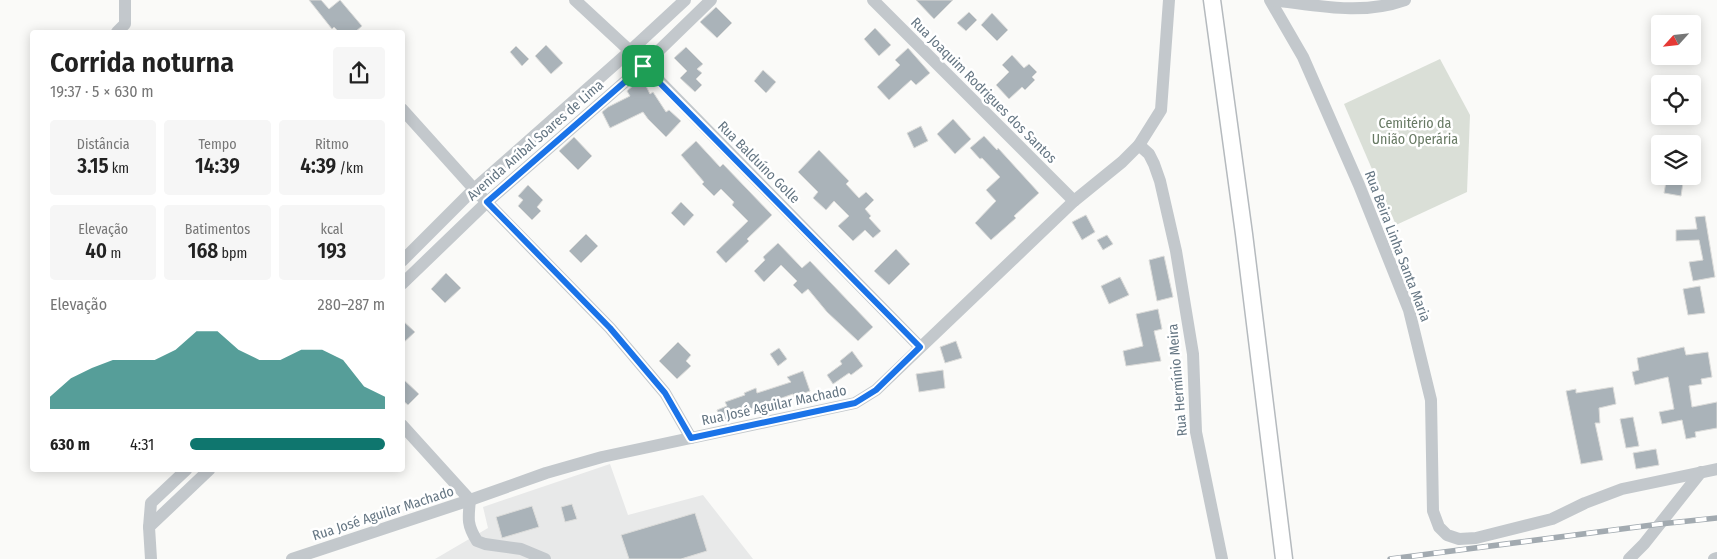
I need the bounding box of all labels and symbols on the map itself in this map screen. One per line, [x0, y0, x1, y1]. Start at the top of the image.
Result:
street label: Rua Joaquim Rodrigues dos Santos [907, 14, 1060, 167]
north arrow [1651, 15, 1701, 65]
pin [622, 45, 664, 87]
street label: Avenida Aníbal Soares de Lima [464, 76, 607, 204]
park label: Cemitério da União Operária [1372, 115, 1458, 148]
street label: Rua Balduíno Golle [714, 118, 803, 207]
street label: Rua Beira Linha Santa Maria [1361, 168, 1434, 324]
street label: Rua Hermínio Meira [1164, 323, 1191, 437]
street label: Rua José Aguilar Machado [700, 382, 848, 429]
street label: Rua José Aguilar Machado [310, 483, 456, 544]

